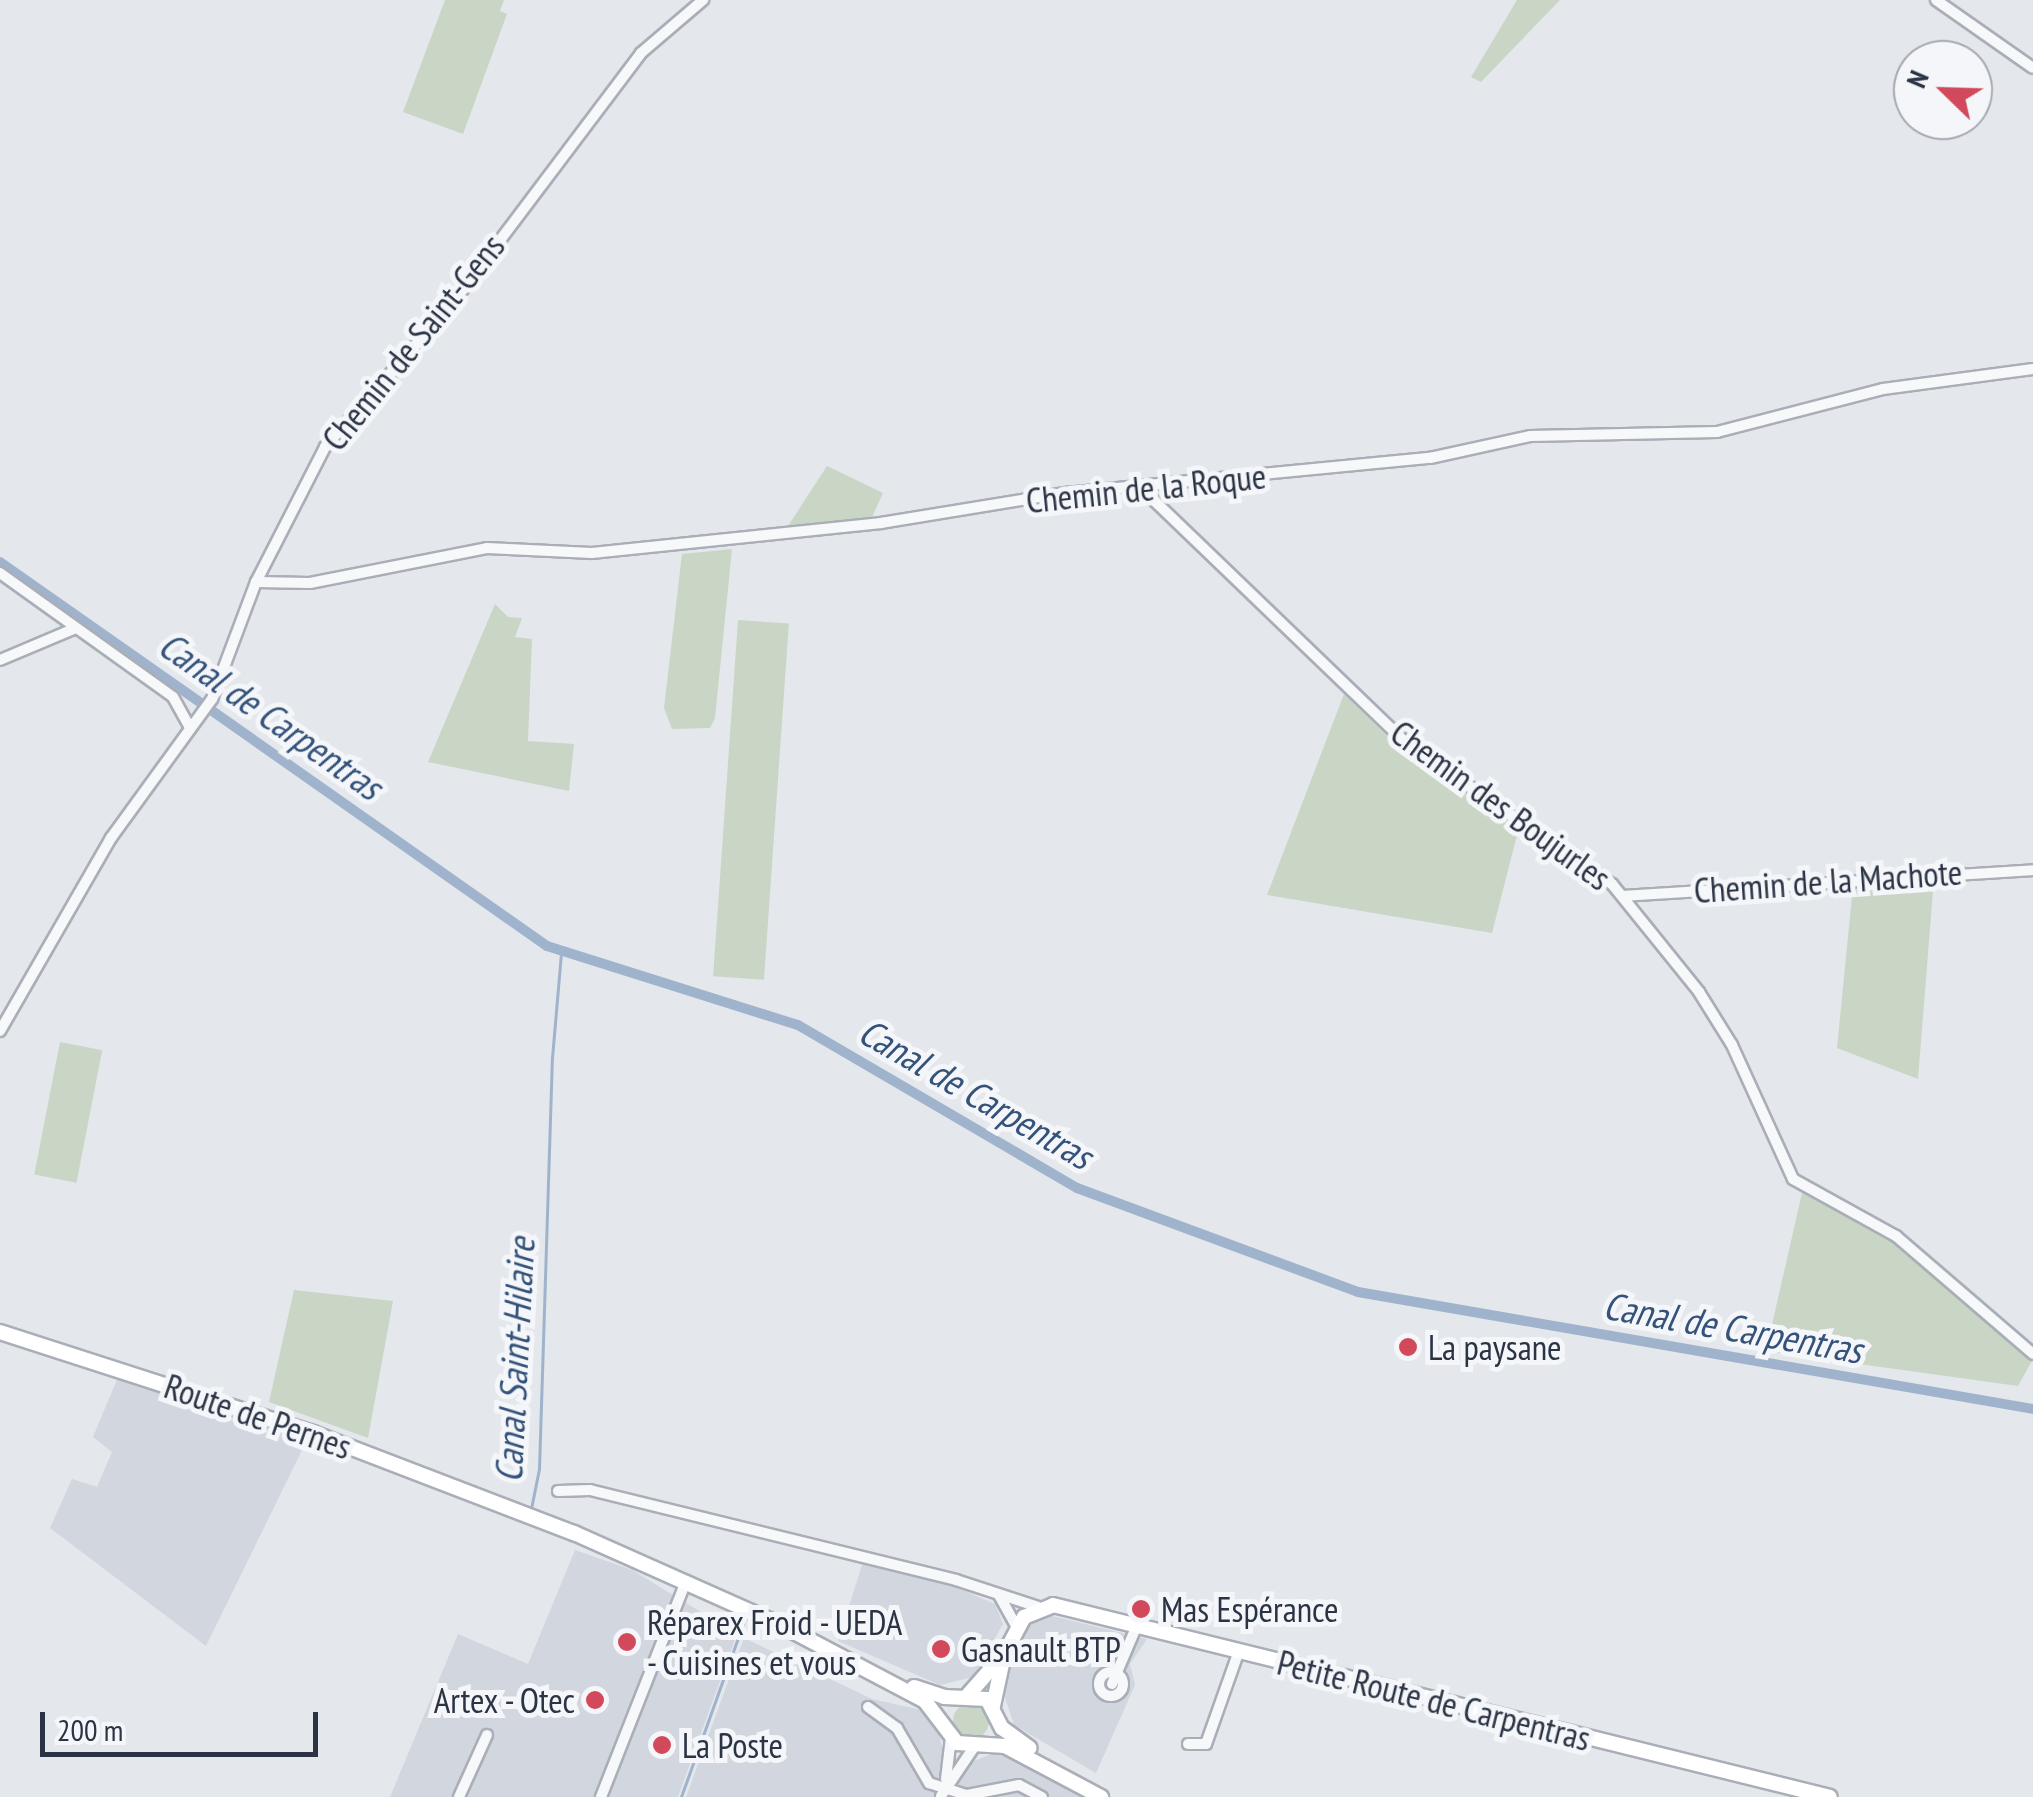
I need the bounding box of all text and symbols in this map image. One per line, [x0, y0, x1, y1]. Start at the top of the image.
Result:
north arrow [1893, 40, 1993, 140]
text: N [1897, 65, 1937, 93]
street label: Chemin de Saint-Gens [313, 225, 513, 459]
street label: Chemin de la Roque [1024, 455, 1268, 521]
water label: Canal de Carpentras [151, 621, 391, 809]
street label: Chemin des Boujurles [1383, 711, 1619, 899]
street label: Chemin de la Machote [1692, 851, 1964, 911]
water label: Canal de Carpentras [851, 1008, 1101, 1178]
water label: Canal Saint-Hilaire [485, 1237, 543, 1483]
water label: Canal de Carpentras [1600, 1282, 1866, 1372]
place label: La paysane [1428, 1326, 1561, 1368]
marker: La paysane [1397, 1336, 1419, 1358]
street label: Route de Pernes [159, 1364, 357, 1468]
place label: Mas Espérance [1161, 1588, 1338, 1630]
marker: Mas Espérance [1130, 1598, 1152, 1620]
place label: Réparex Froid - UEDA - Cuisines et vous [647, 1601, 906, 1683]
place label: Gasnault BTP [961, 1628, 1121, 1670]
marker: Réparex Froid - UEDA - Cuisines et vous [616, 1631, 638, 1653]
marker: Gasnault BTP [930, 1638, 952, 1660]
street label: Petite Route de Carpentras [1273, 1641, 1595, 1759]
place label: Artex - Otec [430, 1679, 575, 1721]
marker: Artex - Otec [584, 1689, 606, 1711]
scale bar [45, 1692, 322, 1754]
text: 200 m [57, 1710, 123, 1749]
place label: La Poste [682, 1724, 783, 1766]
marker: La Poste [651, 1734, 673, 1756]

